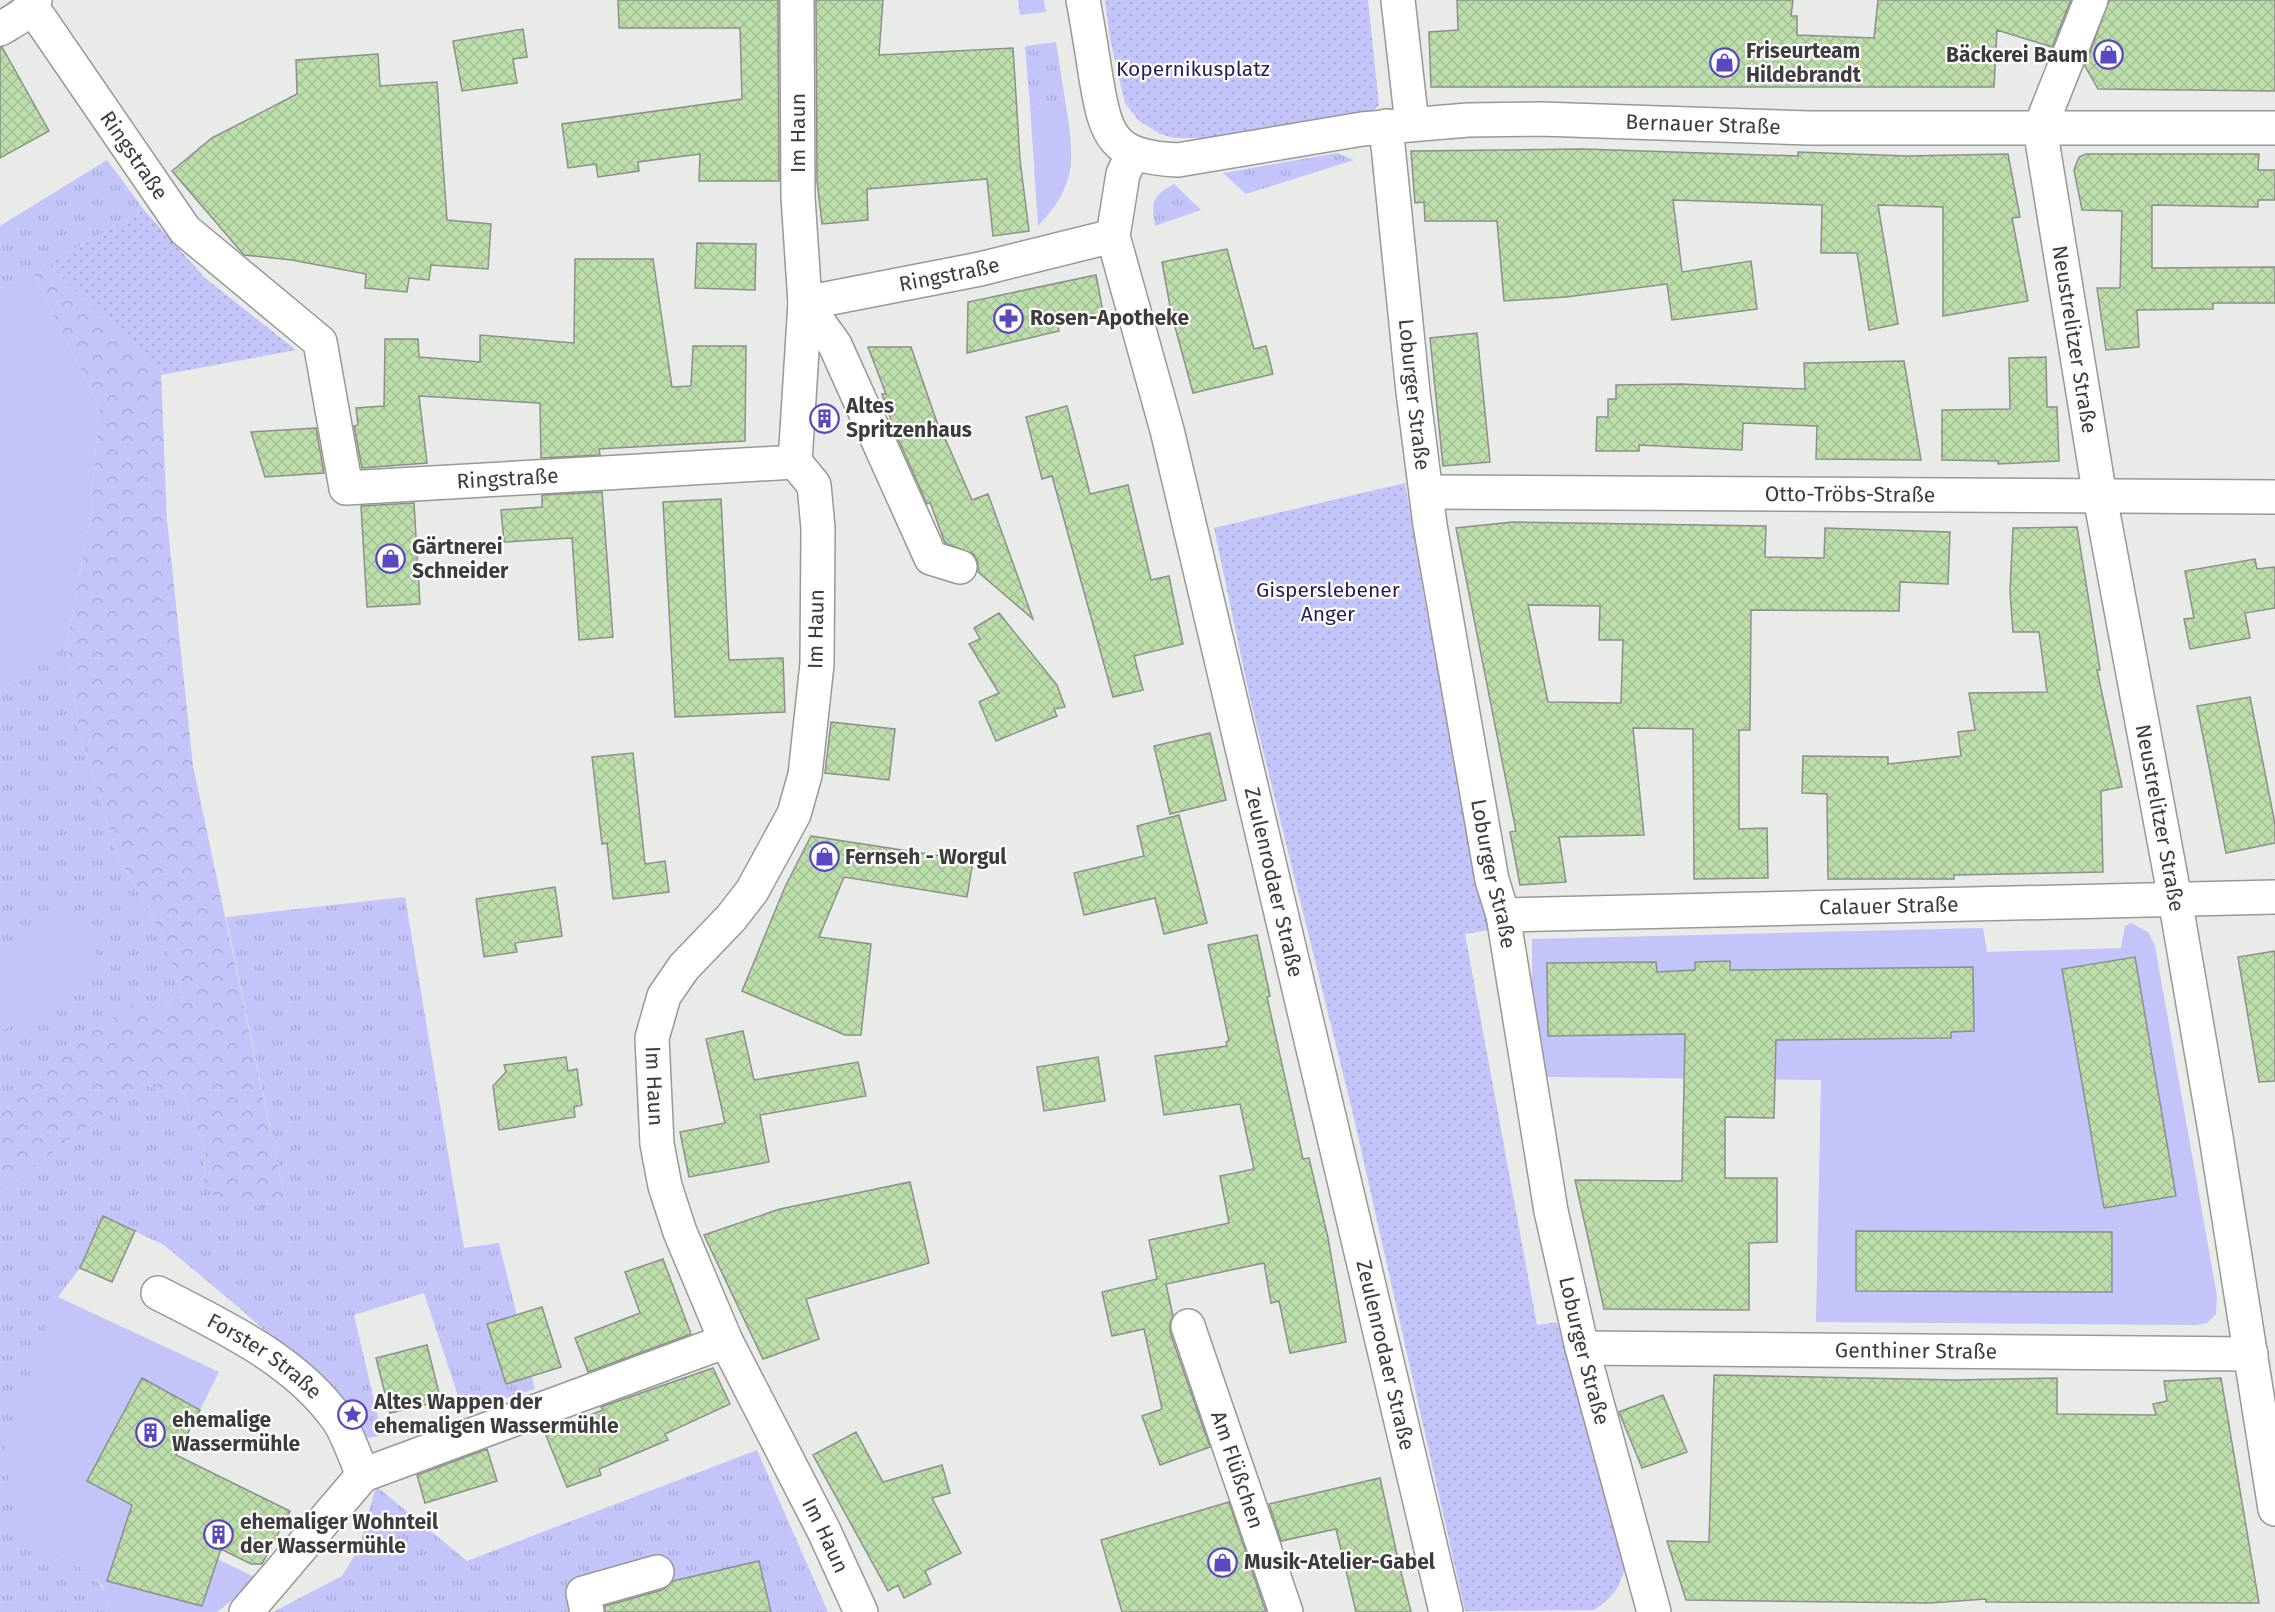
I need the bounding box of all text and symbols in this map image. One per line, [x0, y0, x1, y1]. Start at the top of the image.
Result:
place label: Friseurteam Hildebrandt [1746, 38, 1862, 88]
shop icon: Bäckerei Baum [2093, 39, 2125, 71]
place label: Bäckerei Baum [1946, 42, 2088, 68]
shop icon: Friseurteam Hildebrandt [1709, 47, 1741, 79]
park label: Kopernikusplatz [1116, 56, 1270, 82]
street label: Im Haun [785, 93, 811, 173]
street label: Ringstraße [94, 106, 173, 205]
street label: Bernauer Straße [1625, 109, 1781, 140]
street label: Neustrelitzer Straße [2046, 244, 2102, 435]
street label: Ringstraße [897, 252, 1002, 297]
pharmacy icon: Rosen-Apotheke [993, 302, 1025, 334]
place label: Rosen-Apotheke [1030, 305, 1189, 331]
street label: Loburger Straße [1393, 318, 1436, 472]
place label: Altes Spritzenhaus [845, 393, 972, 443]
building icon: Altes Spritzenhaus [809, 402, 841, 434]
street label: Ringstraße [456, 463, 559, 495]
street label: Otto-Tröbs-Straße [1765, 481, 1935, 508]
place label: Gärtnerei Schneider [412, 534, 509, 584]
shop icon: Gärtnerei Schneider [375, 543, 407, 575]
park label: Gisperslebener Anger [1256, 577, 1400, 627]
street label: Im Haun [802, 589, 830, 669]
street label: Neustrelitzer Straße [2130, 722, 2190, 913]
street label: Zeulenrodaer Straße [1239, 784, 1309, 980]
street label: Loburger Straße [1465, 797, 1521, 950]
shop icon: Fernseh - Worgul [808, 841, 840, 873]
place label: Fernseh - Worgul [845, 844, 1007, 870]
street label: Calauer Straße [1819, 891, 1959, 921]
street label: Im Haun [639, 1045, 669, 1127]
street label: Zeulenrodaer Straße [1350, 1257, 1420, 1453]
street label: Loburger Straße [1553, 1274, 1615, 1428]
street label: Forster Straße [203, 1308, 327, 1405]
street label: Genthiner Straße [1835, 1337, 1997, 1365]
place label: Altes Wappen der ehemaligen Wassermühle [373, 1389, 619, 1439]
place icon: Altes Wappen der ehemaligen Wassermühle [337, 1398, 369, 1430]
place label: ehemalige Wassermühle [172, 1407, 301, 1457]
street label: Am Flüßchen [1205, 1408, 1269, 1532]
building icon: ehemalige Wassermühle [135, 1416, 167, 1448]
street label: Im Haun [796, 1494, 854, 1577]
place label: ehemaliger Wohnteil der Wassermühle [240, 1509, 439, 1559]
building icon: ehemaliger Wohnteil der Wassermühle [203, 1518, 235, 1550]
shop icon: Musik-Atelier-Gabel [1207, 1546, 1239, 1578]
place label: Musik-Atelier-Gabel [1244, 1549, 1436, 1575]

